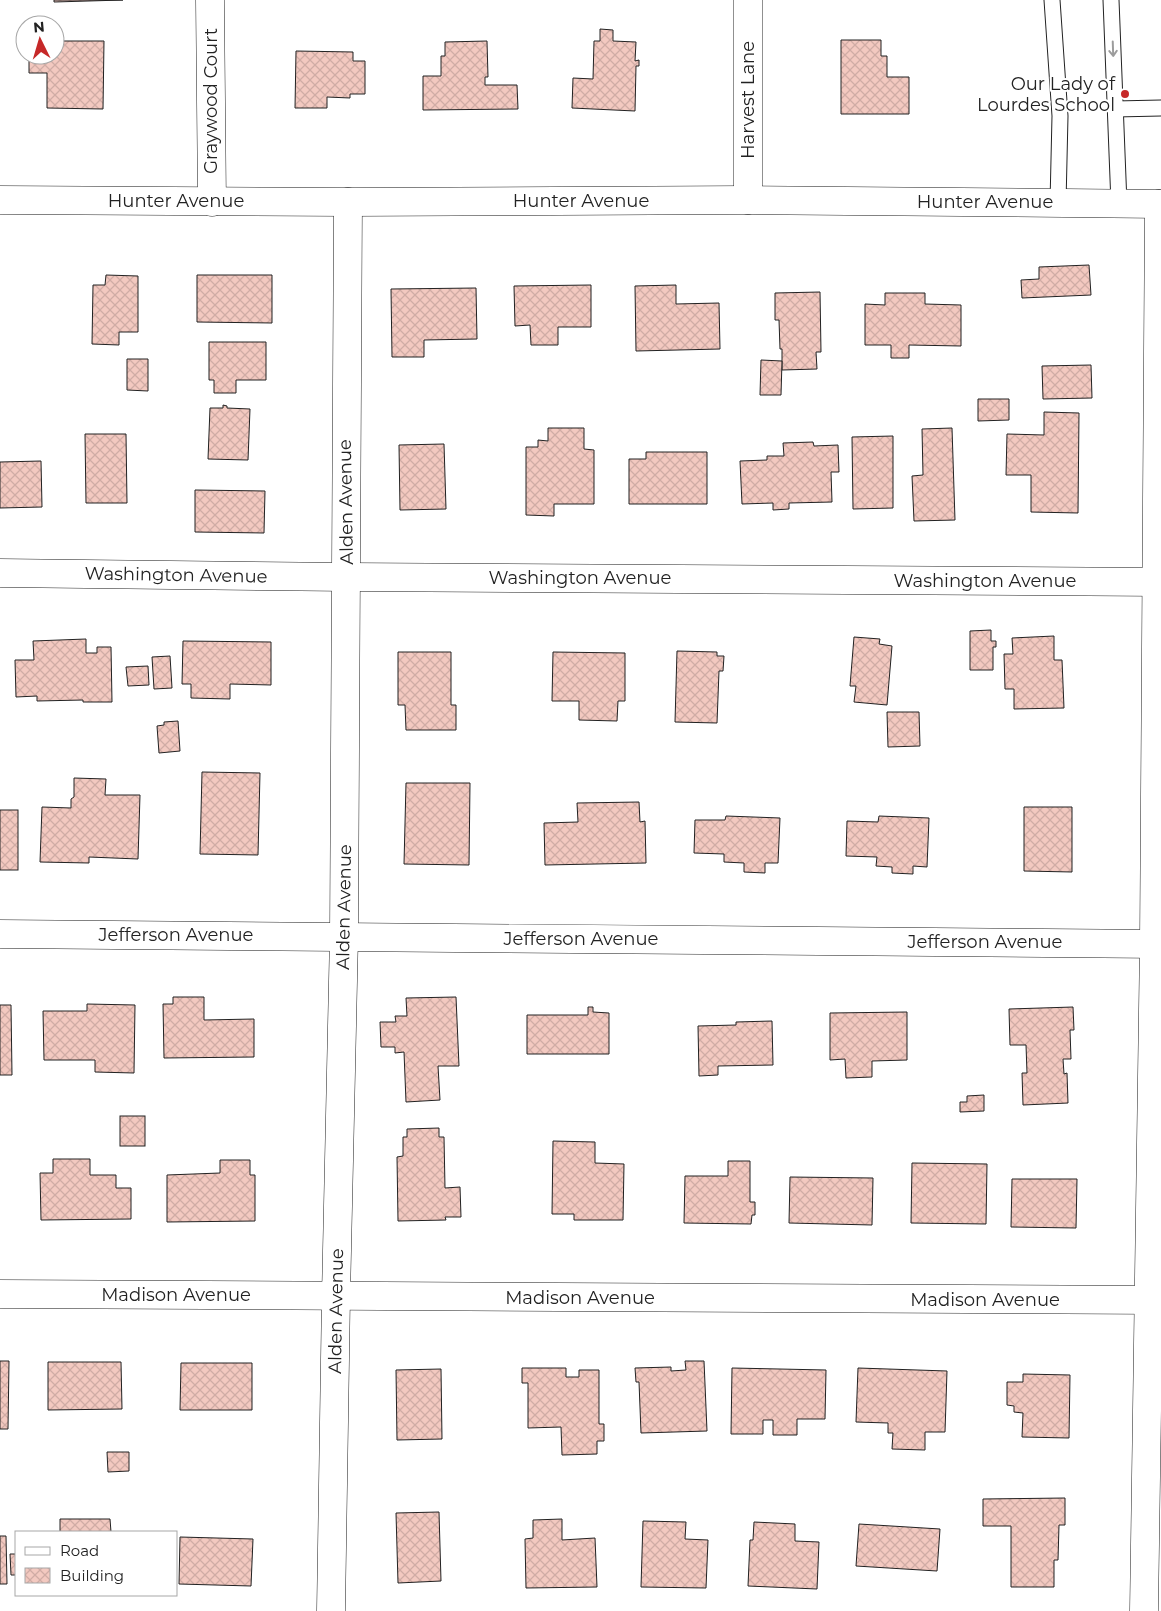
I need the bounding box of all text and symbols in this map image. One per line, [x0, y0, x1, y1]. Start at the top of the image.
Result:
north arrow [15, 15, 65, 65]
text: N [32, 18, 45, 37]
street label: Graywood Court [200, 28, 222, 174]
one-way arrow [1109, 40, 1118, 56]
street label: Harvest Lane [737, 41, 759, 159]
place label: Our Lady of Lourdes School [977, 73, 1116, 116]
marker: Our Lady of Lourdes School [1119, 88, 1131, 100]
street label: Hunter Avenue [108, 190, 244, 212]
street label: Hunter Avenue [513, 190, 649, 212]
street label: Hunter Avenue [917, 191, 1053, 213]
street label: Alden Avenue [334, 439, 358, 565]
street label: Washington Avenue [84, 562, 268, 588]
street label: Washington Avenue [489, 567, 672, 589]
street label: Washington Avenue [894, 570, 1077, 592]
street label: Alden Avenue [332, 844, 356, 970]
street label: Jefferson Avenue [98, 924, 254, 946]
street label: Jefferson Avenue [503, 928, 659, 950]
street label: Jefferson Avenue [907, 931, 1063, 953]
street label: Alden Avenue [324, 1248, 348, 1374]
street label: Madison Avenue [101, 1284, 251, 1306]
street label: Madison Avenue [505, 1287, 655, 1309]
street label: Madison Avenue [910, 1289, 1060, 1311]
legend [15, 1531, 178, 1596]
text: Road [60, 1541, 99, 1560]
text: Building [60, 1566, 124, 1585]

